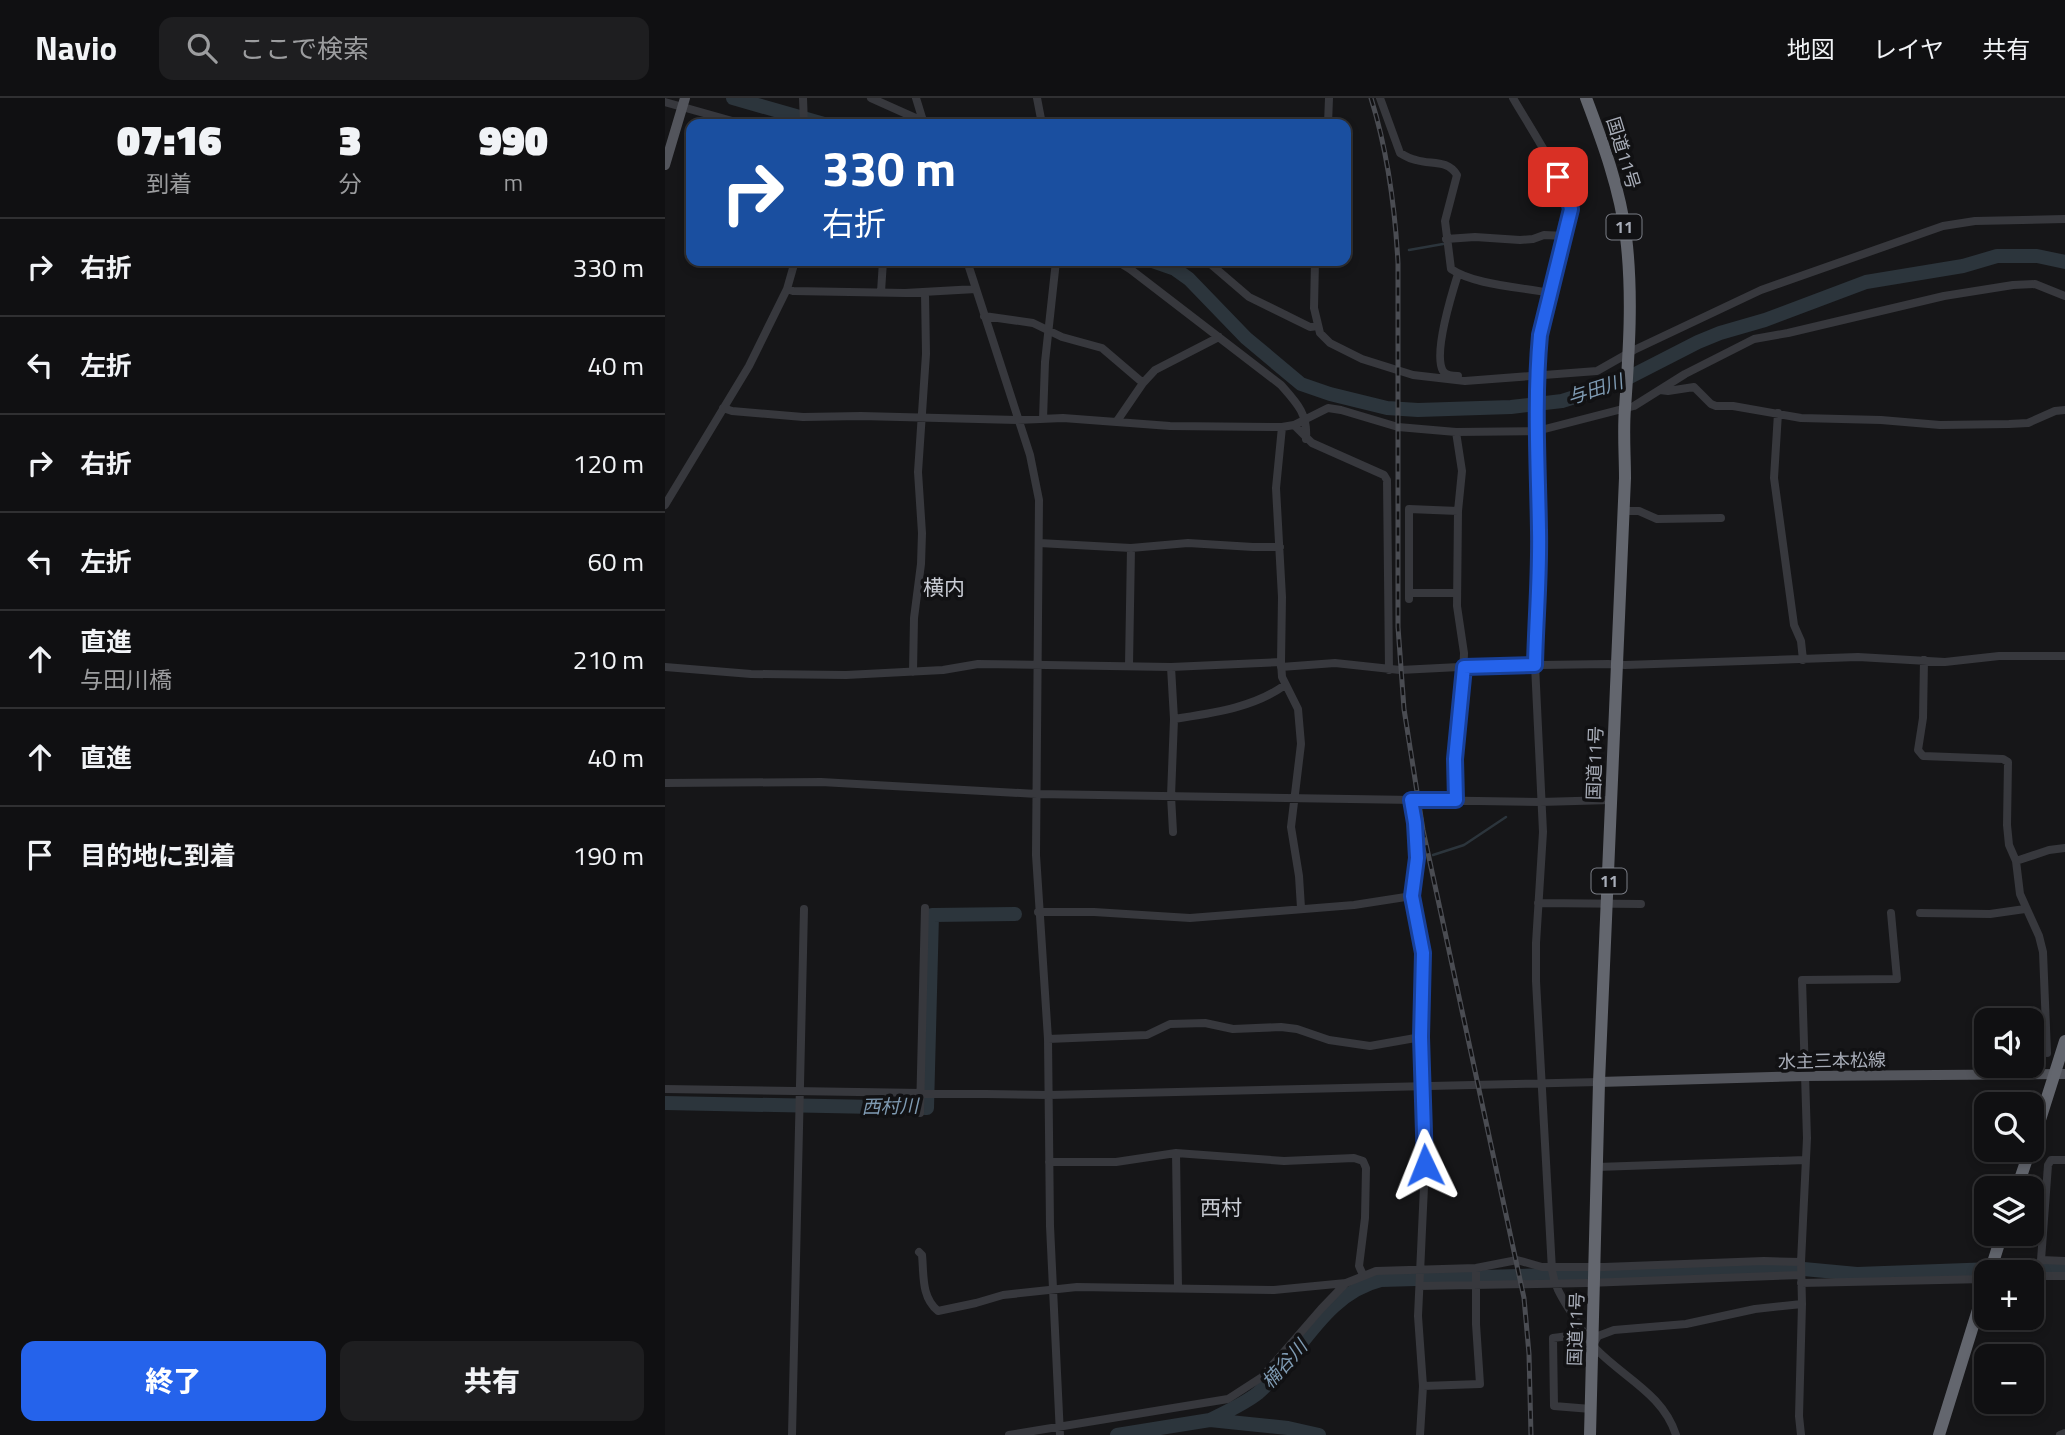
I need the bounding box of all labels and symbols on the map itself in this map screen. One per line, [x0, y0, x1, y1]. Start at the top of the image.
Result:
street label: 国道11号 [1600, 113, 1647, 192]
pin [1528, 147, 1588, 207]
road number: 11 [1607, 214, 1641, 239]
water label: 与田川 [1563, 365, 1628, 411]
district label: 横内 [923, 571, 965, 603]
street label: 国道11号 [1580, 725, 1609, 801]
road number: 11 [1591, 868, 1627, 894]
street label: 水主三本松線 [1778, 1046, 1886, 1075]
water label: 西村川 [861, 1090, 921, 1120]
position arrow [1388, 1128, 1462, 1202]
district label: 西村 [1200, 1191, 1242, 1223]
street label: 国道11号 [1561, 1291, 1590, 1367]
water label: 楠谷川 [1254, 1331, 1315, 1395]

